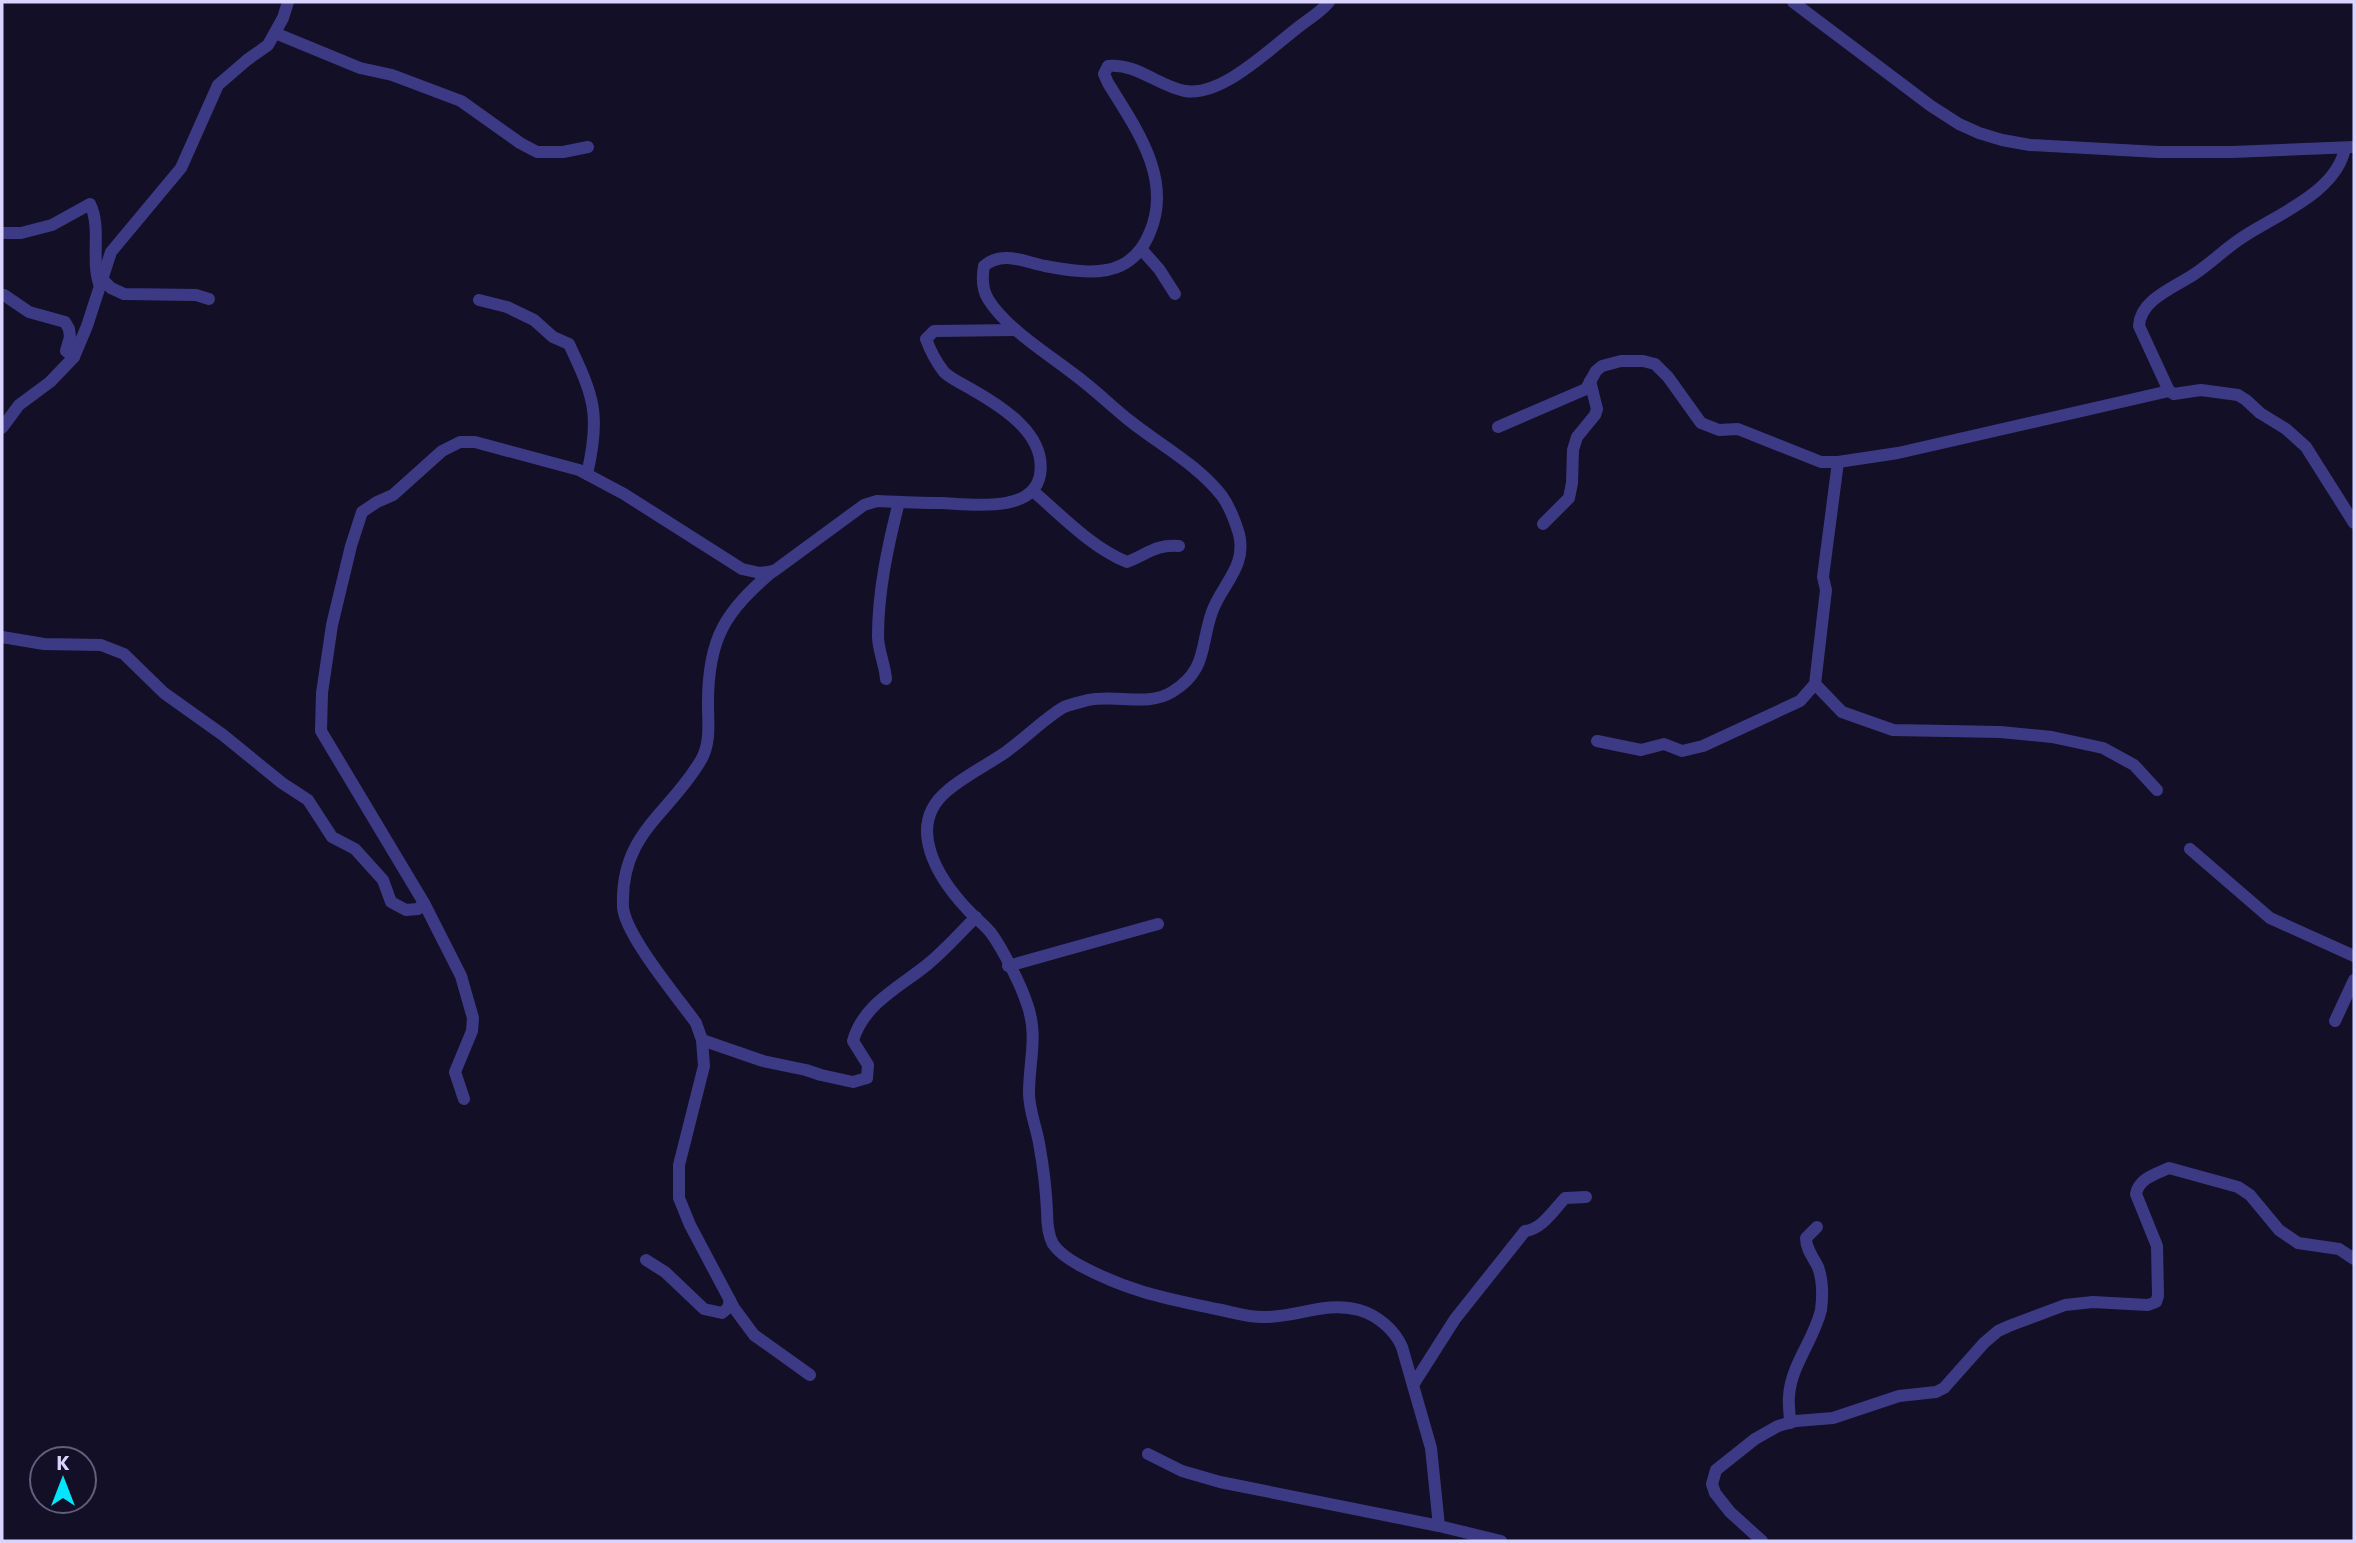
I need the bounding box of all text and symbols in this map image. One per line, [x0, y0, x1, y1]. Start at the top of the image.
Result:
north arrow [28, 1445, 98, 1515]
text: K [56, 1450, 70, 1477]

